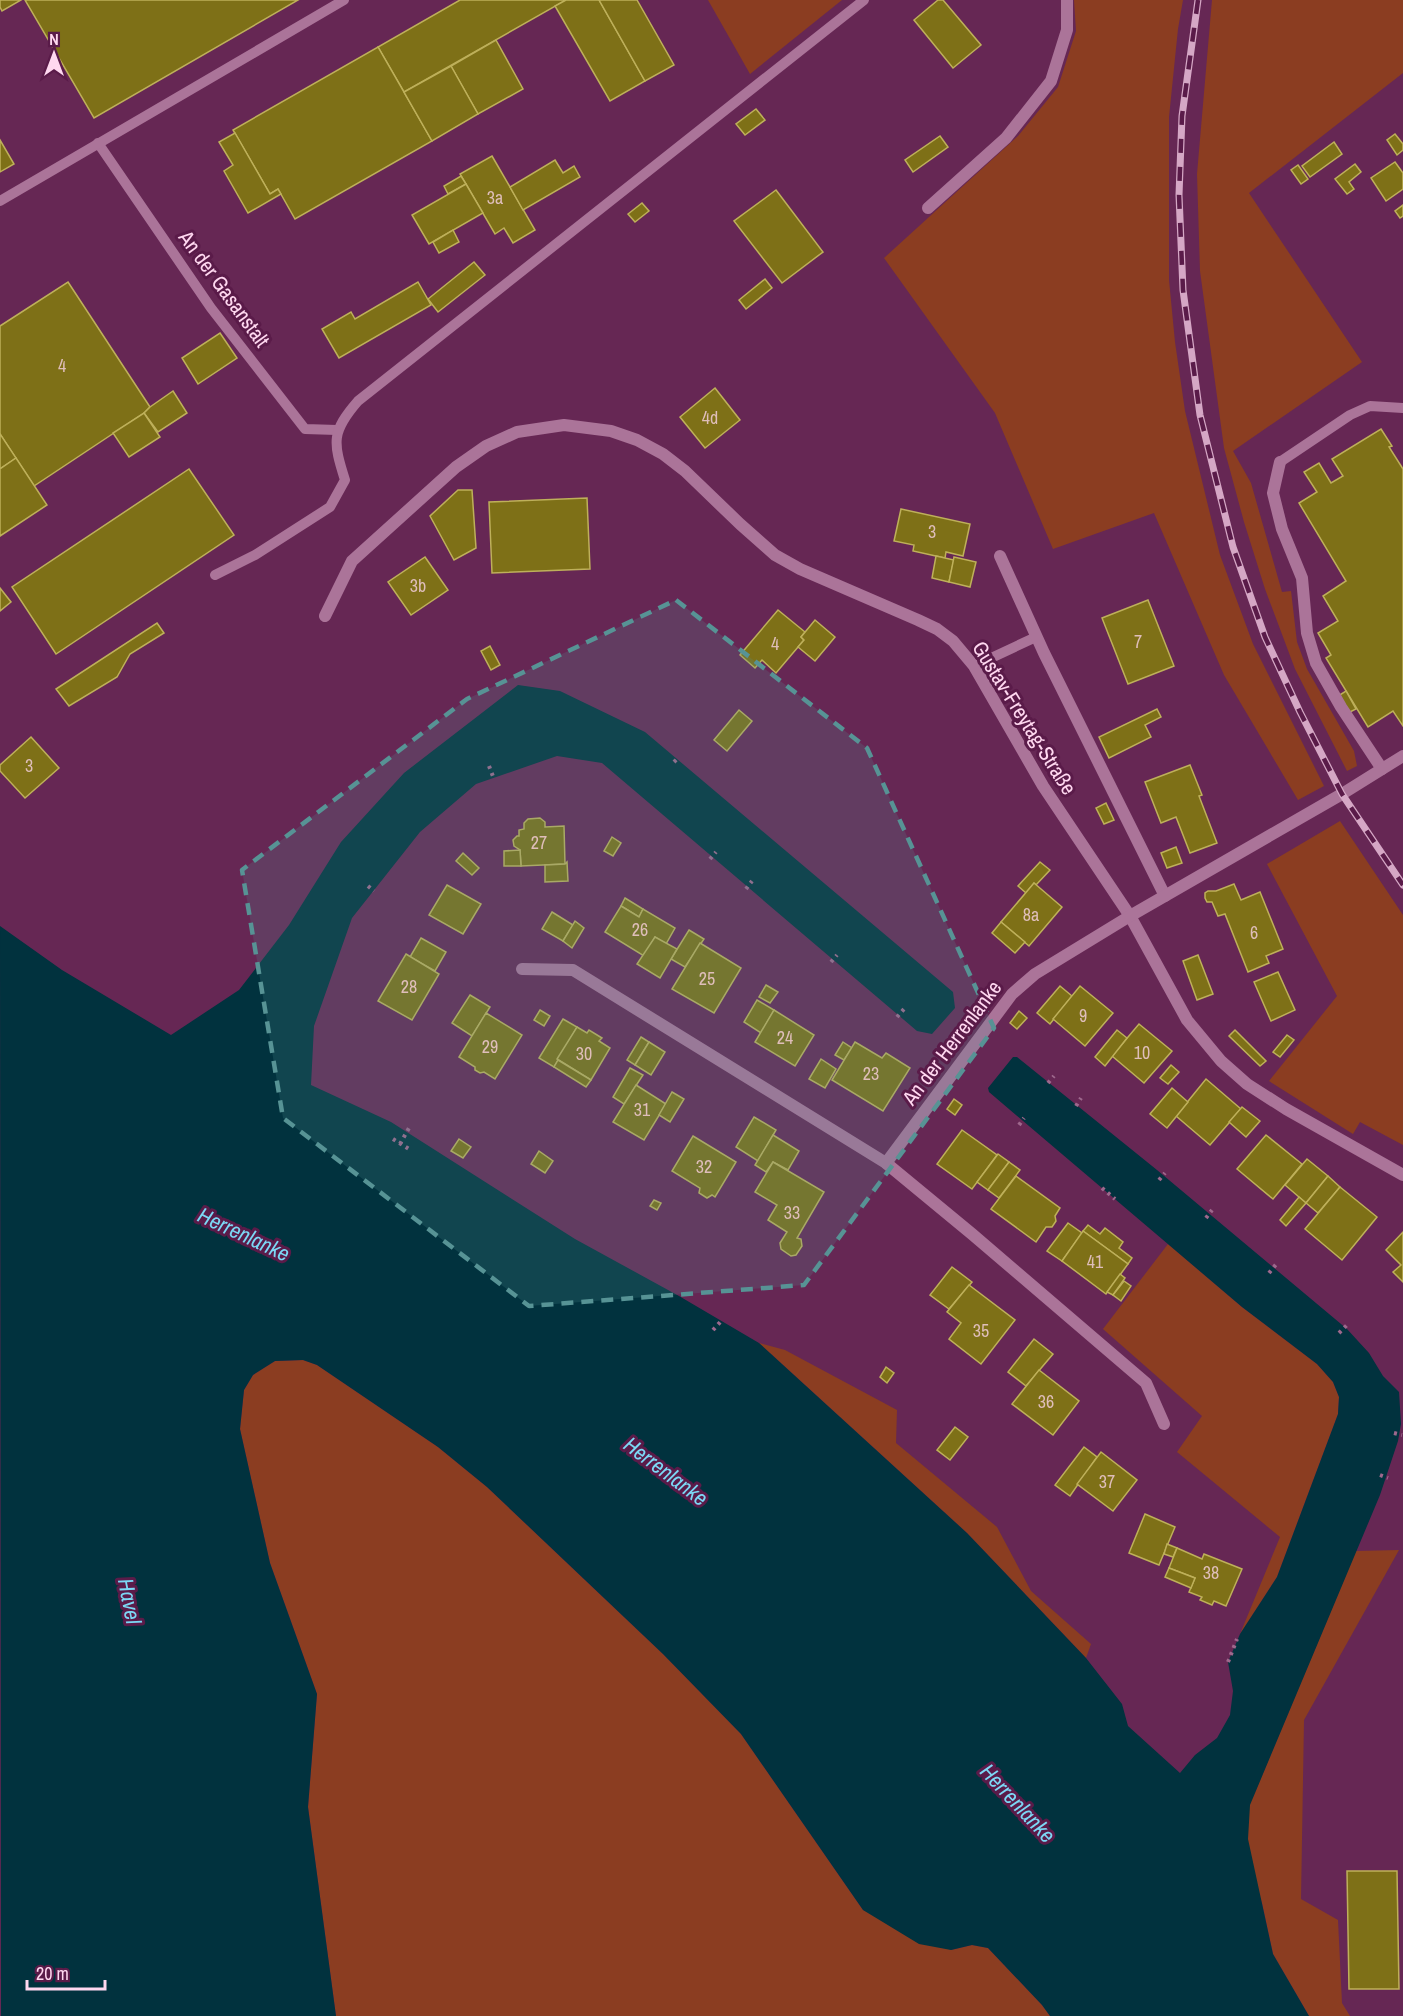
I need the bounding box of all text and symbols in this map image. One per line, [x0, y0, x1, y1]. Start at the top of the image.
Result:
north arrow [24, 24, 84, 84]
text: N [49, 28, 59, 50]
house number: 3a [487, 185, 503, 210]
street label: An der Gasanstalt [172, 224, 277, 353]
house number: 4 [58, 353, 66, 378]
house number: 4d [702, 405, 718, 430]
house number: 3 [928, 519, 936, 544]
house number: 3b [410, 573, 426, 598]
house number: 7 [1134, 629, 1142, 654]
house number: 4 [771, 631, 779, 656]
street label: Gustav-Freytag-Straße [965, 635, 1083, 800]
house number: 3 [25, 753, 33, 778]
house number: 27 [531, 830, 547, 855]
house number: 8a [1023, 902, 1039, 927]
house number: 26 [632, 917, 648, 942]
house number: 6 [1250, 920, 1258, 945]
house number: 25 [699, 966, 715, 991]
house number: 28 [401, 974, 417, 999]
street label: An der Herrenlanke [894, 974, 1008, 1112]
house number: 9 [1079, 1003, 1087, 1028]
house number: 24 [777, 1025, 793, 1050]
house number: 29 [482, 1034, 498, 1059]
house number: 10 [1134, 1040, 1150, 1065]
house number: 30 [576, 1041, 592, 1066]
house number: 23 [863, 1061, 879, 1086]
house number: 31 [634, 1097, 651, 1122]
house number: 32 [696, 1154, 712, 1179]
water label: Herrenlanke [193, 1200, 295, 1268]
house number: 33 [784, 1200, 800, 1225]
house number: 41 [1087, 1249, 1104, 1274]
house number: 35 [973, 1318, 989, 1343]
house number: 36 [1038, 1389, 1054, 1414]
water label: Herrenlanke [618, 1429, 714, 1513]
house number: 37 [1099, 1469, 1115, 1494]
house number: 38 [1203, 1560, 1219, 1585]
water label: Havel [111, 1575, 149, 1627]
water label: Herrenlanke [974, 1757, 1062, 1849]
scale bar [27, 1953, 105, 1991]
text: 20 m [36, 1961, 69, 1986]

